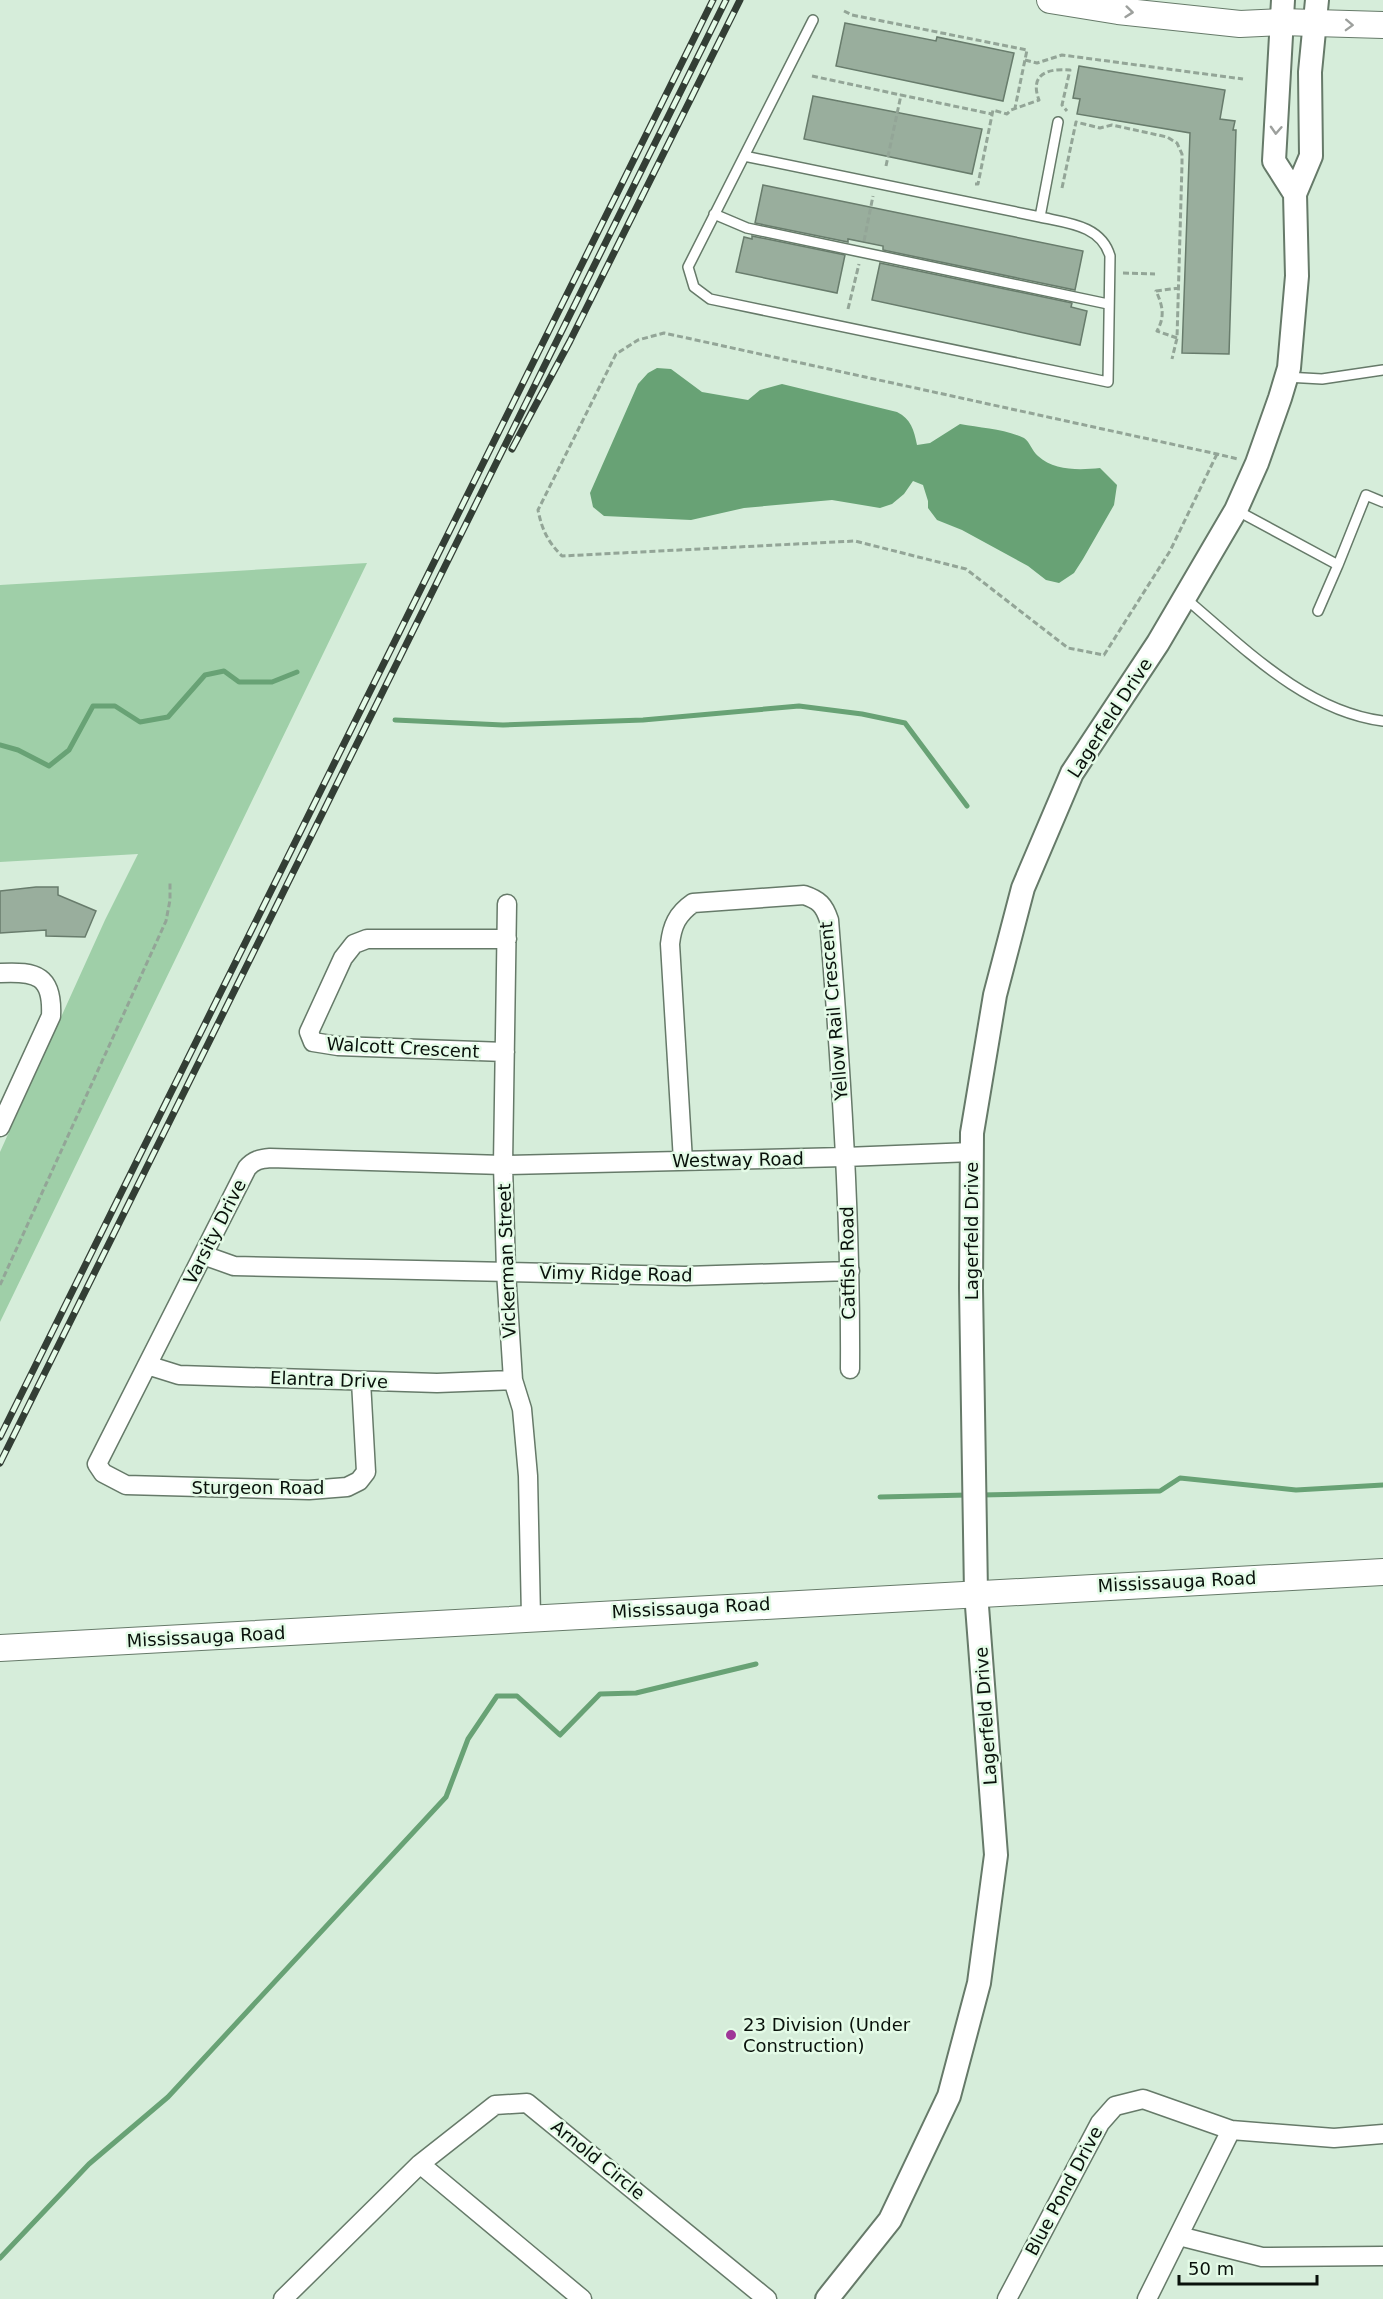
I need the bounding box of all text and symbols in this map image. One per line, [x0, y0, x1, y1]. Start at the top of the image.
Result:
one-way arrow [1124, 6, 1133, 18]
one-way arrow [1345, 19, 1354, 32]
one-way arrow [1269, 126, 1282, 135]
street label: Lagerfeld Drive [1063, 654, 1156, 782]
street label: Yellow Rail Crescent [815, 921, 852, 1102]
street label: Walcott Crescent [326, 1033, 480, 1062]
street label: Westway Road [672, 1148, 804, 1171]
street label: Lagerfeld Drive [961, 1162, 982, 1300]
street label: Varsity Drive [179, 1176, 250, 1288]
street label: Vickerman Street [493, 1183, 520, 1339]
street label: Catfish Road [836, 1206, 859, 1320]
street label: Vimy Ridge Road [539, 1262, 693, 1285]
street label: Elantra Drive [270, 1367, 388, 1392]
street label: Sturgeon Road [192, 1477, 324, 1498]
street label: Mississauga Road [1097, 1567, 1257, 1596]
street label: Mississauga Road [611, 1593, 771, 1622]
street label: Mississauga Road [126, 1622, 286, 1651]
street label: Lagerfeld Drive [970, 1646, 1001, 1786]
place label: 23 Division (Under Construction) [743, 2014, 911, 2056]
marker: 23 Division (Under Construction) [724, 2028, 738, 2042]
street label: Arnold Circle [547, 2115, 649, 2204]
street label: Blue Pond Drive [1021, 2123, 1106, 2259]
scale bar [1179, 2248, 1317, 2286]
text: 50 m [1188, 2258, 1234, 2279]

